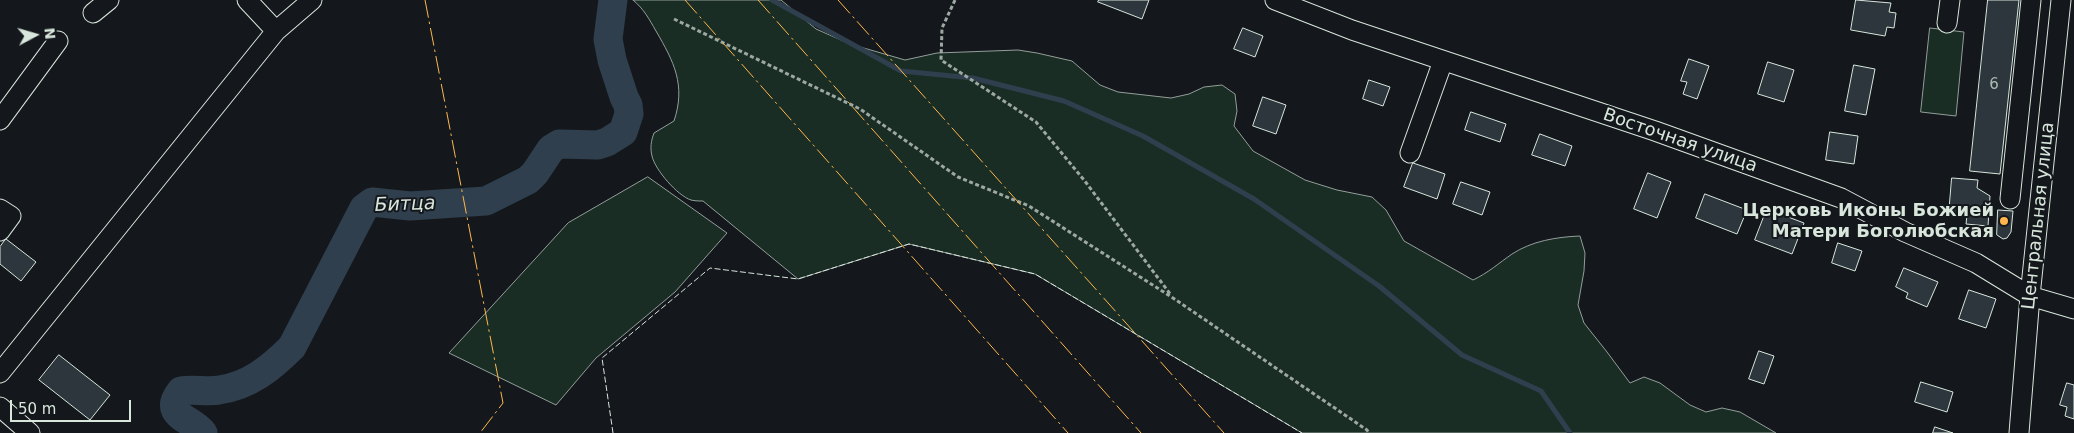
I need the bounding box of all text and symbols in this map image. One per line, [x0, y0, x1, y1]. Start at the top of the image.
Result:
north arrow [10, 10, 60, 60]
text: N [41, 27, 58, 40]
house number: 6 [1989, 76, 1999, 94]
street label: Восточная улица [1600, 104, 1760, 178]
street label: Центральная улица [2018, 121, 2060, 311]
water label: Битца [374, 193, 436, 217]
place label: Церковь Иконы Божией Матери Боголюбская [1743, 200, 1994, 242]
marker: Церковь Иконы Божией Матери Боголюбская [1998, 215, 2010, 227]
scale bar [12, 390, 134, 422]
text: 50 m [18, 400, 56, 418]

